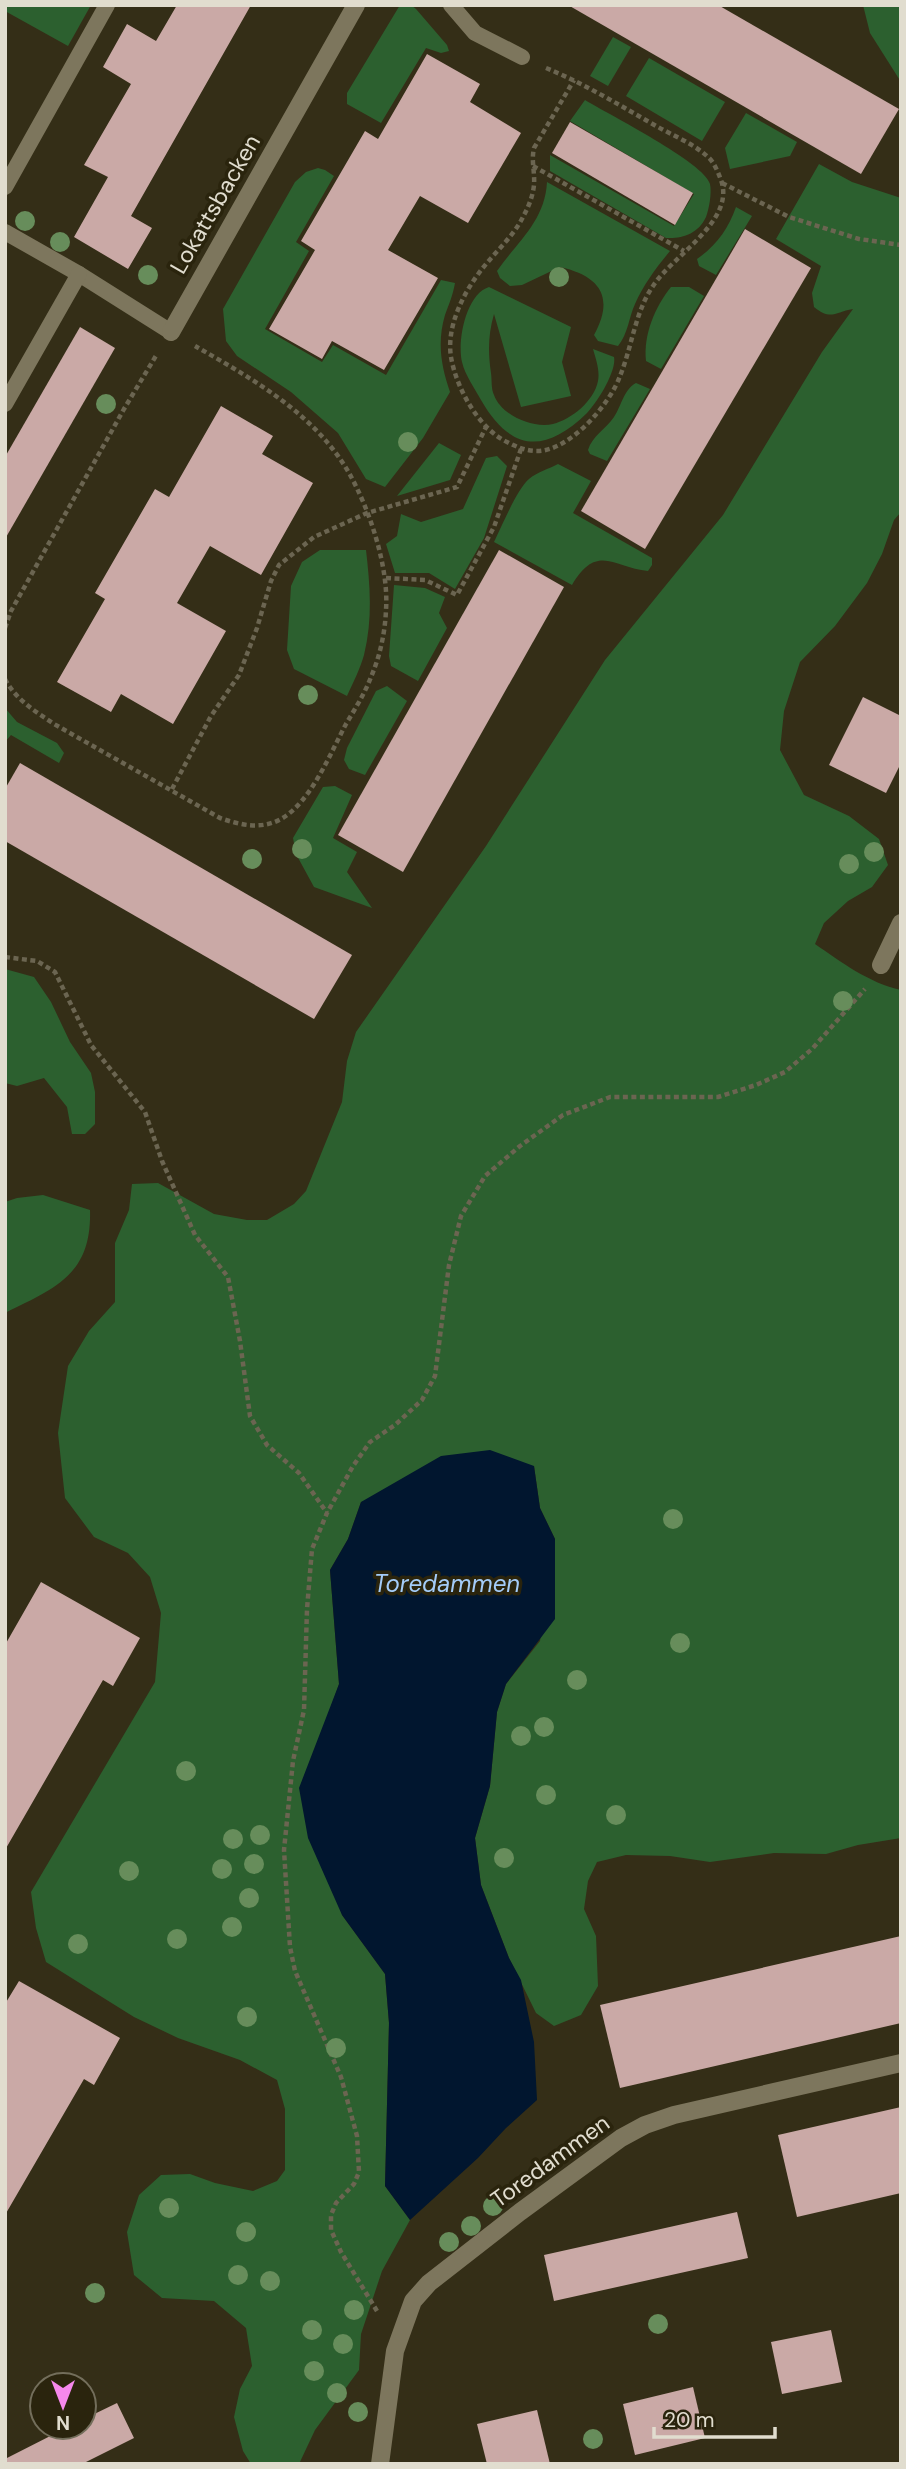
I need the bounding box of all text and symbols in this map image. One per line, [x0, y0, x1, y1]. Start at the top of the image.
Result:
street label: Lokattsbacken [163, 129, 267, 279]
water label: Toredammen [374, 1568, 520, 1599]
street label: Toredammen [485, 2108, 615, 2214]
north arrow [28, 2371, 98, 2441]
scale bar [654, 2396, 775, 2440]
text: 20 m [664, 2406, 715, 2434]
text: N [56, 2410, 70, 2435]

